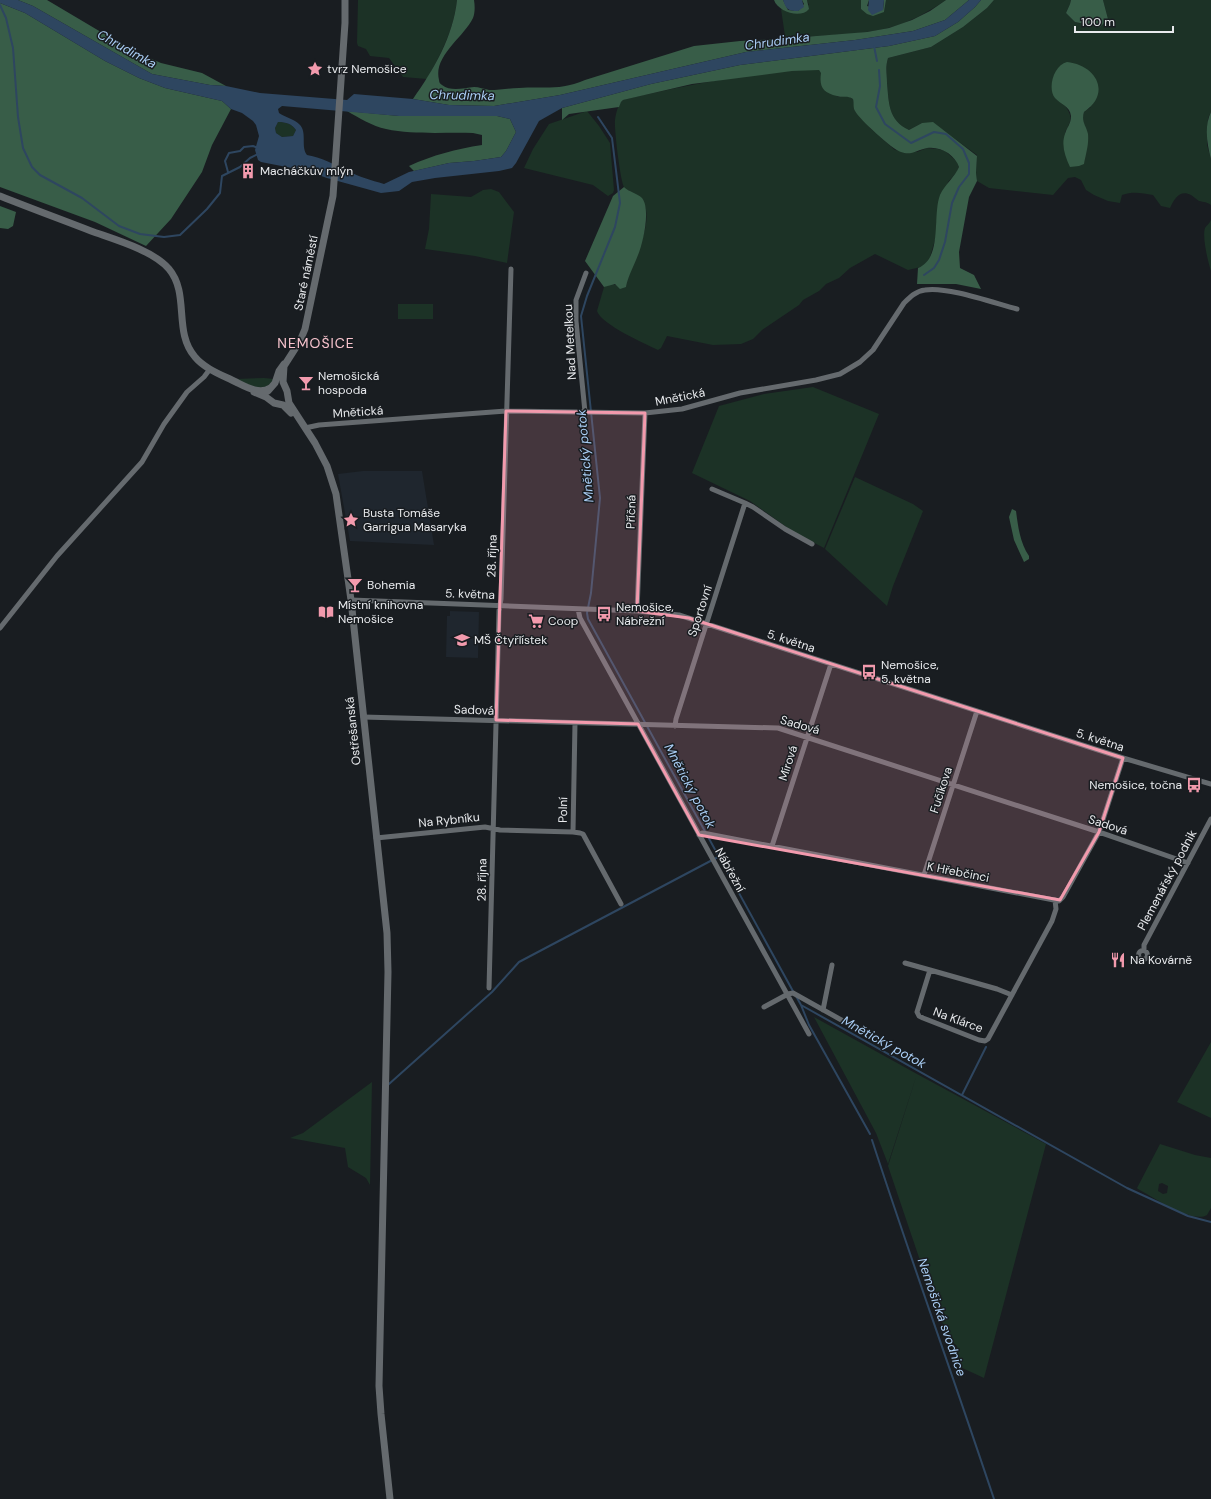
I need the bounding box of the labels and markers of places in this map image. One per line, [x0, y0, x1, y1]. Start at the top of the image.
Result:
place icon: tvrz Nemošice [306, 60, 324, 78]
place label: tvrz Nemošice [327, 61, 407, 77]
building icon: Macháčkův mlýn [239, 162, 257, 180]
place label: Macháčkův mlýn [260, 163, 353, 179]
place label: Nemošická hospoda [318, 368, 379, 398]
bar icon: Nemošická hospoda [297, 374, 315, 392]
place label: Busta Tomáše Garrigua Masaryka [363, 505, 467, 535]
place icon: Busta Tomáše Garrigua Masaryka [342, 511, 360, 529]
bar icon: Bohemia [346, 576, 364, 594]
place label: Bohemia [367, 577, 415, 593]
place label: Místní knihovna Nemošice [338, 597, 423, 627]
place label: Nemošice, Nábřežní [616, 599, 674, 629]
library icon: Místní knihovna Nemošice [317, 603, 335, 621]
bus stop icon: Nemošice, Nábřežní [595, 605, 613, 623]
supermarket icon: Coop [527, 612, 545, 630]
place label: Coop [548, 613, 578, 629]
school or university icon: MŠ Čtyřlístek [453, 631, 471, 649]
place label: MŠ Čtyřlístek [474, 632, 547, 648]
place label: Nemošice, 5. května [881, 657, 939, 687]
bus stop icon: Nemošice, 5. května [860, 663, 878, 681]
bus stop icon: Nemošice, točna [1185, 776, 1203, 794]
place label: Nemošice, točna [1089, 777, 1182, 793]
restaurant icon: Na Kovárně [1109, 951, 1127, 969]
place label: Na Kovárně [1130, 952, 1192, 968]

